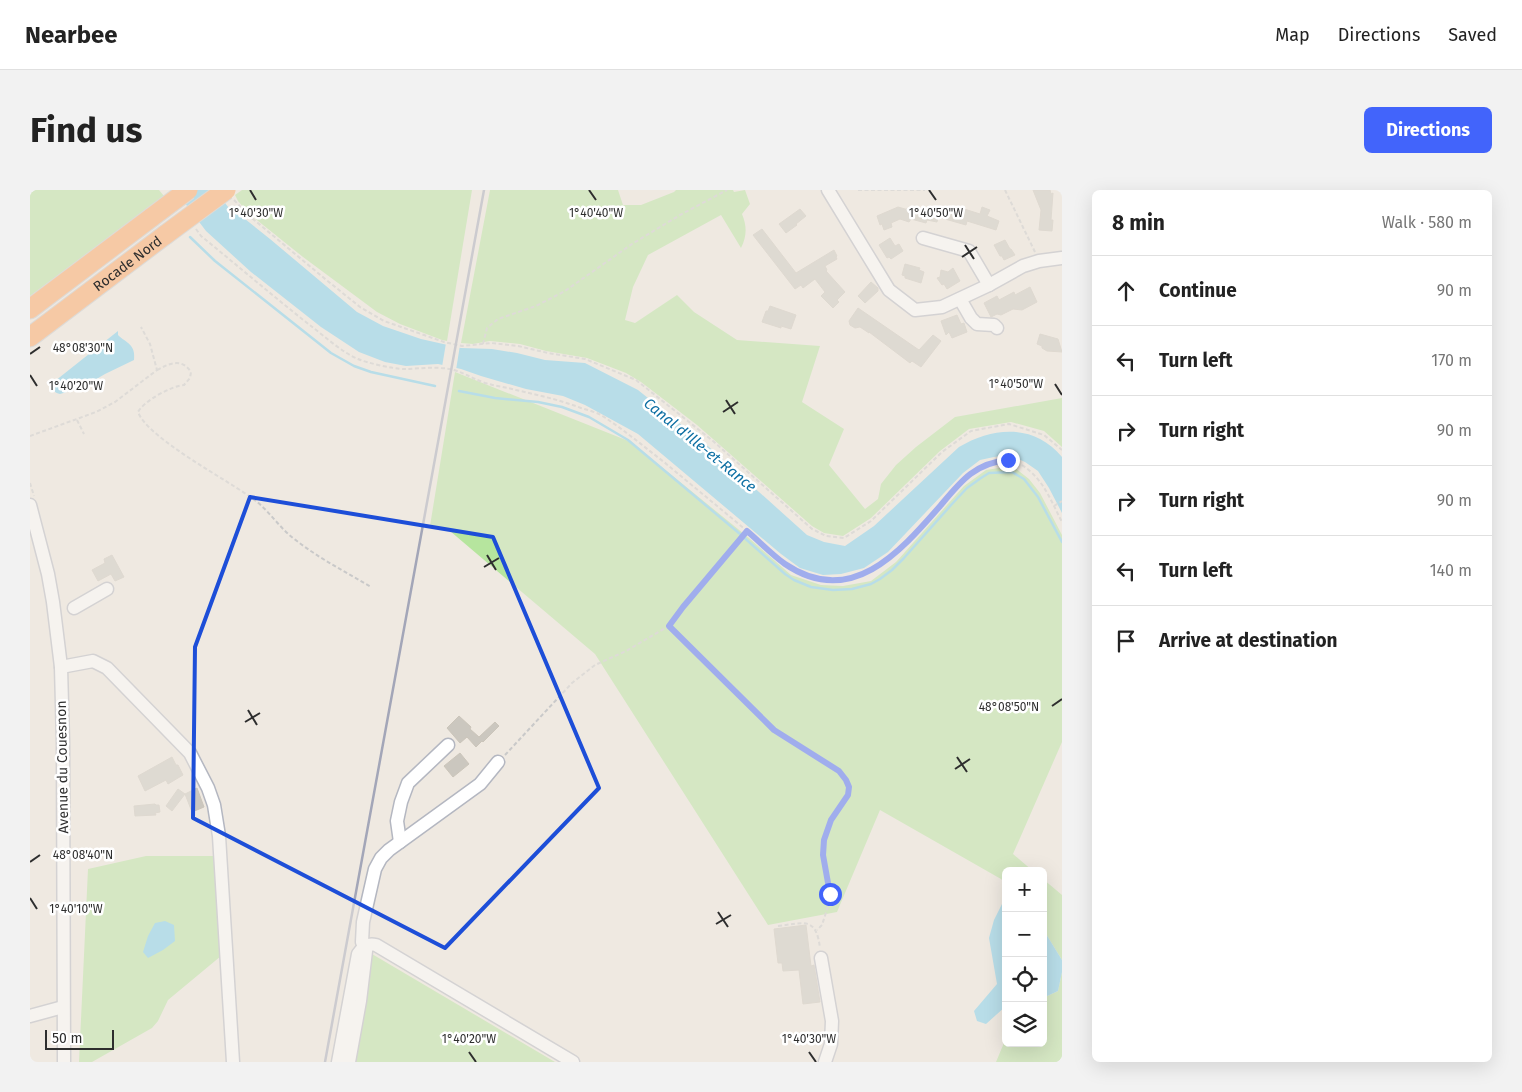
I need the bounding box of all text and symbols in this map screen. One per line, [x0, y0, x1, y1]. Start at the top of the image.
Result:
text: Nearbee [25, 21, 118, 49]
text: Map [1275, 24, 1310, 46]
text: Directions [1338, 24, 1420, 46]
text: Saved [1448, 24, 1497, 46]
button: Directions [1364, 107, 1492, 153]
text: Find us [30, 109, 142, 151]
text: 1°40'30"W [229, 206, 283, 220]
text: 1°40'40"W [569, 206, 623, 220]
text: 1°40'50"W [909, 206, 963, 220]
text: 8 min [1112, 210, 1165, 236]
text: Walk · 580 m [1382, 213, 1472, 232]
street label: Rocade Nord [90, 233, 165, 295]
icon: ahead [1112, 277, 1140, 305]
text: Continue [1159, 279, 1237, 302]
text: 90 m [1437, 281, 1472, 300]
text: 48°08'30"N [53, 341, 113, 355]
icon: left [1112, 347, 1140, 375]
text: Turn left [1159, 349, 1233, 372]
text: 170 m [1431, 351, 1472, 370]
text: 1°40'50"W [989, 377, 1043, 391]
text: 1°40'20"W [49, 379, 103, 393]
water label: Canal d'Ille-et-Rance [640, 394, 760, 496]
icon: right [1112, 417, 1140, 445]
text: Turn right [1159, 419, 1244, 442]
text: 90 m [1437, 421, 1472, 440]
route end [997, 449, 1020, 472]
icon: right [1112, 487, 1140, 515]
text: Turn right [1159, 489, 1244, 512]
text: 90 m [1437, 491, 1472, 510]
icon: left [1112, 557, 1140, 585]
text: Turn left [1159, 559, 1233, 582]
text: 140 m [1430, 561, 1472, 580]
icon: arrive [1112, 627, 1140, 655]
text: Arrive at destination [1159, 629, 1338, 652]
street label: Avenue du Couesnon [53, 700, 72, 834]
text: 48°08'50"N [979, 700, 1039, 714]
text: 48°08'40"N [53, 848, 113, 862]
map controls [1002, 867, 1047, 1047]
button: + [1002, 867, 1047, 912]
route start [819, 883, 842, 906]
text: 1°40'10"W [49, 902, 103, 916]
button: − [1002, 912, 1047, 957]
button: locate [1002, 957, 1047, 1002]
button: layers [1002, 1002, 1047, 1047]
scale bar [45, 1027, 114, 1050]
text: 50 m [52, 1030, 83, 1047]
text: 1°40'20"W [442, 1032, 496, 1046]
text: 1°40'30"W [782, 1032, 836, 1046]

